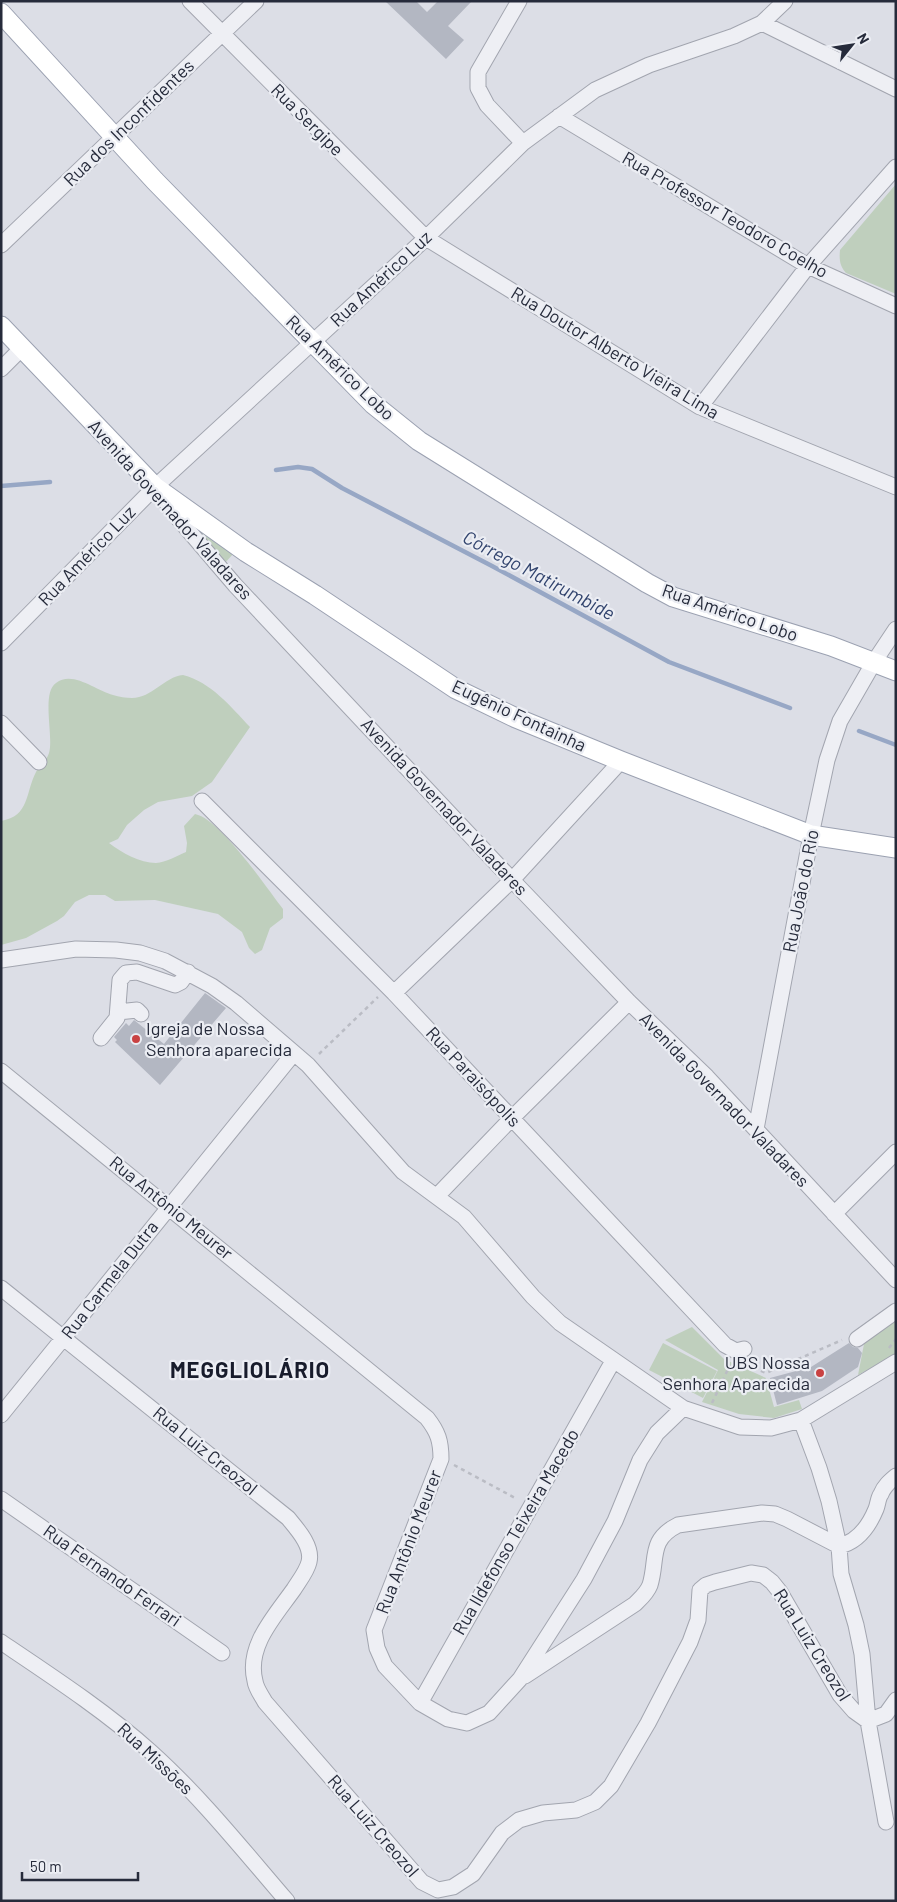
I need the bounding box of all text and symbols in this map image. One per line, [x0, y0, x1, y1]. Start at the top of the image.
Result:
north arrow [827, 20, 877, 70]
text: N [854, 30, 873, 47]
street label: Rua dos Inconfidentes [58, 54, 198, 190]
street label: Rua Sergipe [267, 78, 349, 160]
street label: Rua Professor Teodoro Coelho [619, 146, 832, 282]
street label: Rua Américo Luz [325, 226, 436, 331]
street label: Rua Doutor Alberto Vieira Lima [508, 281, 724, 423]
street label: Rua Américo Lobo [282, 310, 399, 425]
street label: Avenida Governador Valadares [84, 415, 257, 604]
street label: Rua Américo Luz [33, 501, 140, 610]
water label: Córrego Matirumbide [459, 525, 619, 624]
street label: Rua Américo Lobo [660, 579, 801, 646]
street label: Eugênio Fontainha [449, 674, 590, 756]
street label: Avenida Governador Valadares [357, 713, 533, 900]
street label: Rua João do Rio [777, 827, 823, 954]
street label: Avenida Governador Valadares [635, 1007, 814, 1191]
place label: Igreja de Nossa Senhora aparecida [146, 1017, 292, 1060]
street label: Rua Paraisópolis [422, 1022, 526, 1131]
marker: Igreja de Nossa Senhora aparecida [130, 1033, 142, 1045]
street label: Rua Antônio Meurer [105, 1151, 238, 1264]
street label: Rua Carmela Dutra [56, 1216, 162, 1343]
place label: UBS Nossa Senhora Aparecida [662, 1351, 810, 1394]
district label: MEGGLIOLÁRIO [170, 1356, 330, 1382]
marker: UBS Nossa Senhora Aparecida [814, 1367, 826, 1379]
street label: Rua Luiz Creozol [149, 1401, 262, 1499]
street label: Rua Ildefonso Teixeira Macedo [447, 1425, 583, 1638]
street label: Rua Antônio Meurer [370, 1466, 446, 1617]
street label: Rua Fernando Ferrari [39, 1519, 186, 1631]
street label: Rua Luiz Creozol [770, 1584, 856, 1705]
street label: Rua Missões [113, 1718, 198, 1799]
street label: Rua Luiz Creozol [323, 1770, 424, 1881]
scale bar [22, 1850, 139, 1882]
text: 50 m [30, 1857, 62, 1875]

